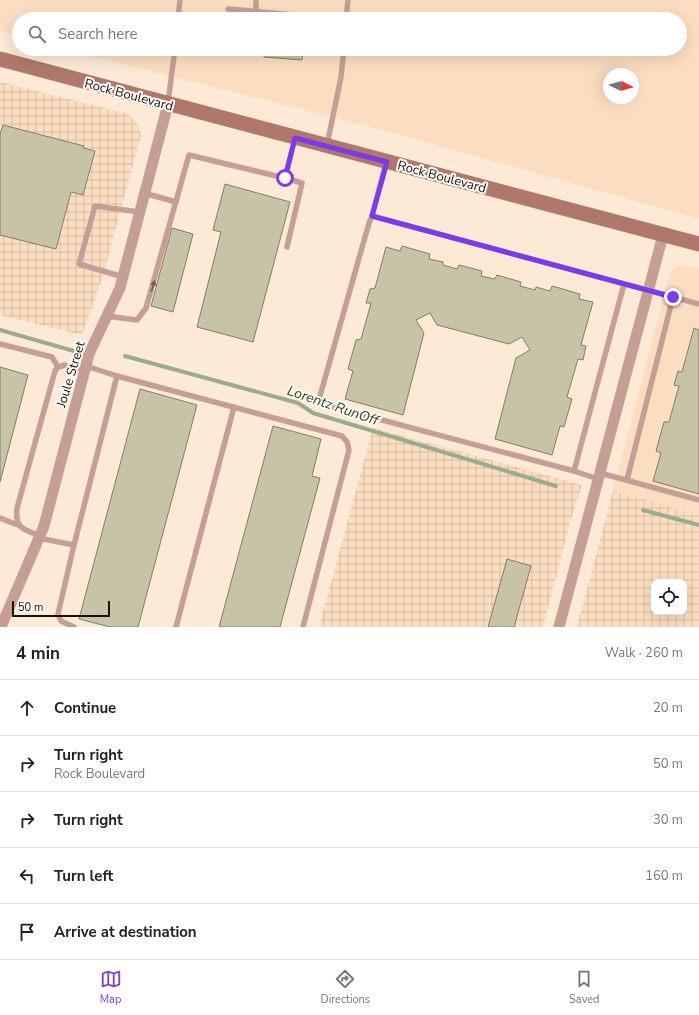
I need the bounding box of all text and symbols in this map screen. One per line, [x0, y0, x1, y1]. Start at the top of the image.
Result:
search box [12, 12, 687, 56]
icon: search [26, 23, 48, 45]
text: Search here [58, 24, 138, 44]
north arrow [603, 68, 639, 104]
street label: Rock Boulevard [82, 74, 175, 115]
street label: Rock Boulevard [395, 156, 488, 197]
route start [276, 169, 294, 187]
one-way arrow [150, 279, 156, 292]
route end [664, 288, 682, 306]
street label: Joule Street [52, 339, 90, 411]
water label: Lorentz RunOff [285, 381, 382, 430]
map controls [651, 579, 687, 615]
button: locate [651, 579, 687, 615]
scale bar [12, 599, 110, 618]
text: 50 m [18, 600, 43, 615]
text: 4 min [16, 642, 60, 665]
text: Walk · 260 m [605, 644, 683, 662]
icon: ahead [16, 697, 38, 719]
text: Continue [54, 698, 116, 718]
text: 20 m [653, 699, 683, 717]
text: Turn right [54, 745, 123, 765]
icon: right [16, 753, 38, 775]
text: 50 m [653, 755, 683, 773]
text: Rock Boulevard [54, 765, 145, 783]
icon: right [16, 809, 38, 831]
text: Turn right [54, 810, 123, 830]
text: 30 m [653, 811, 683, 829]
icon: left [16, 865, 38, 887]
text: Turn left [54, 866, 113, 886]
text: 160 m [645, 867, 683, 885]
icon: arrive [16, 921, 38, 943]
text: Arrive at destination [54, 922, 197, 942]
tab: Map [100, 968, 122, 1007]
tab: Directions [321, 968, 370, 1007]
tab: Saved [569, 968, 599, 1007]

